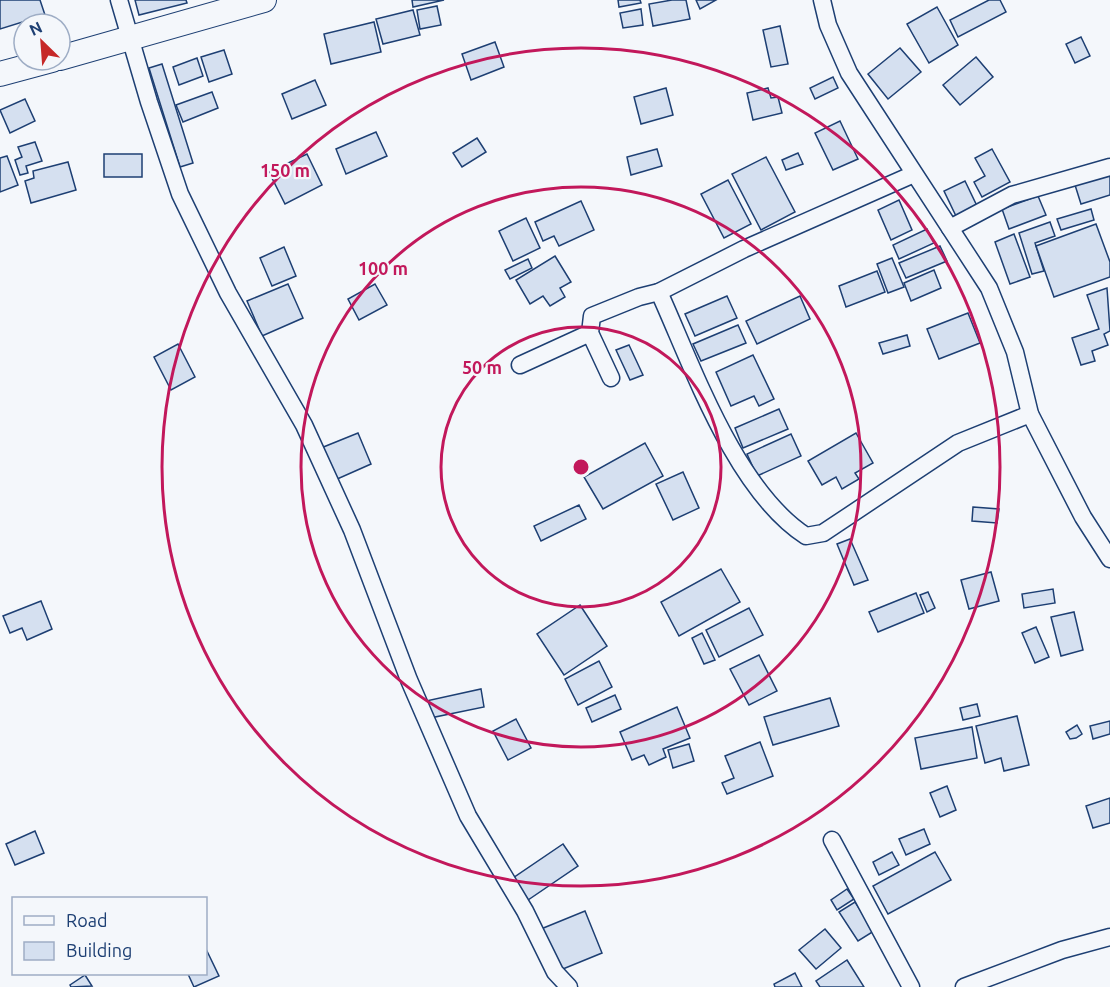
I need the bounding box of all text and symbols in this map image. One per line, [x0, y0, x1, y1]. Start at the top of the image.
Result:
north arrow [12, 12, 72, 72]
text: N [26, 18, 45, 39]
text: 150 m [260, 160, 310, 180]
text: 100 m [358, 258, 408, 278]
text: 50 m [462, 357, 502, 377]
centre of rings [571, 457, 591, 477]
legend [12, 897, 207, 975]
text: Road [66, 910, 108, 930]
text: Building [66, 940, 132, 960]

